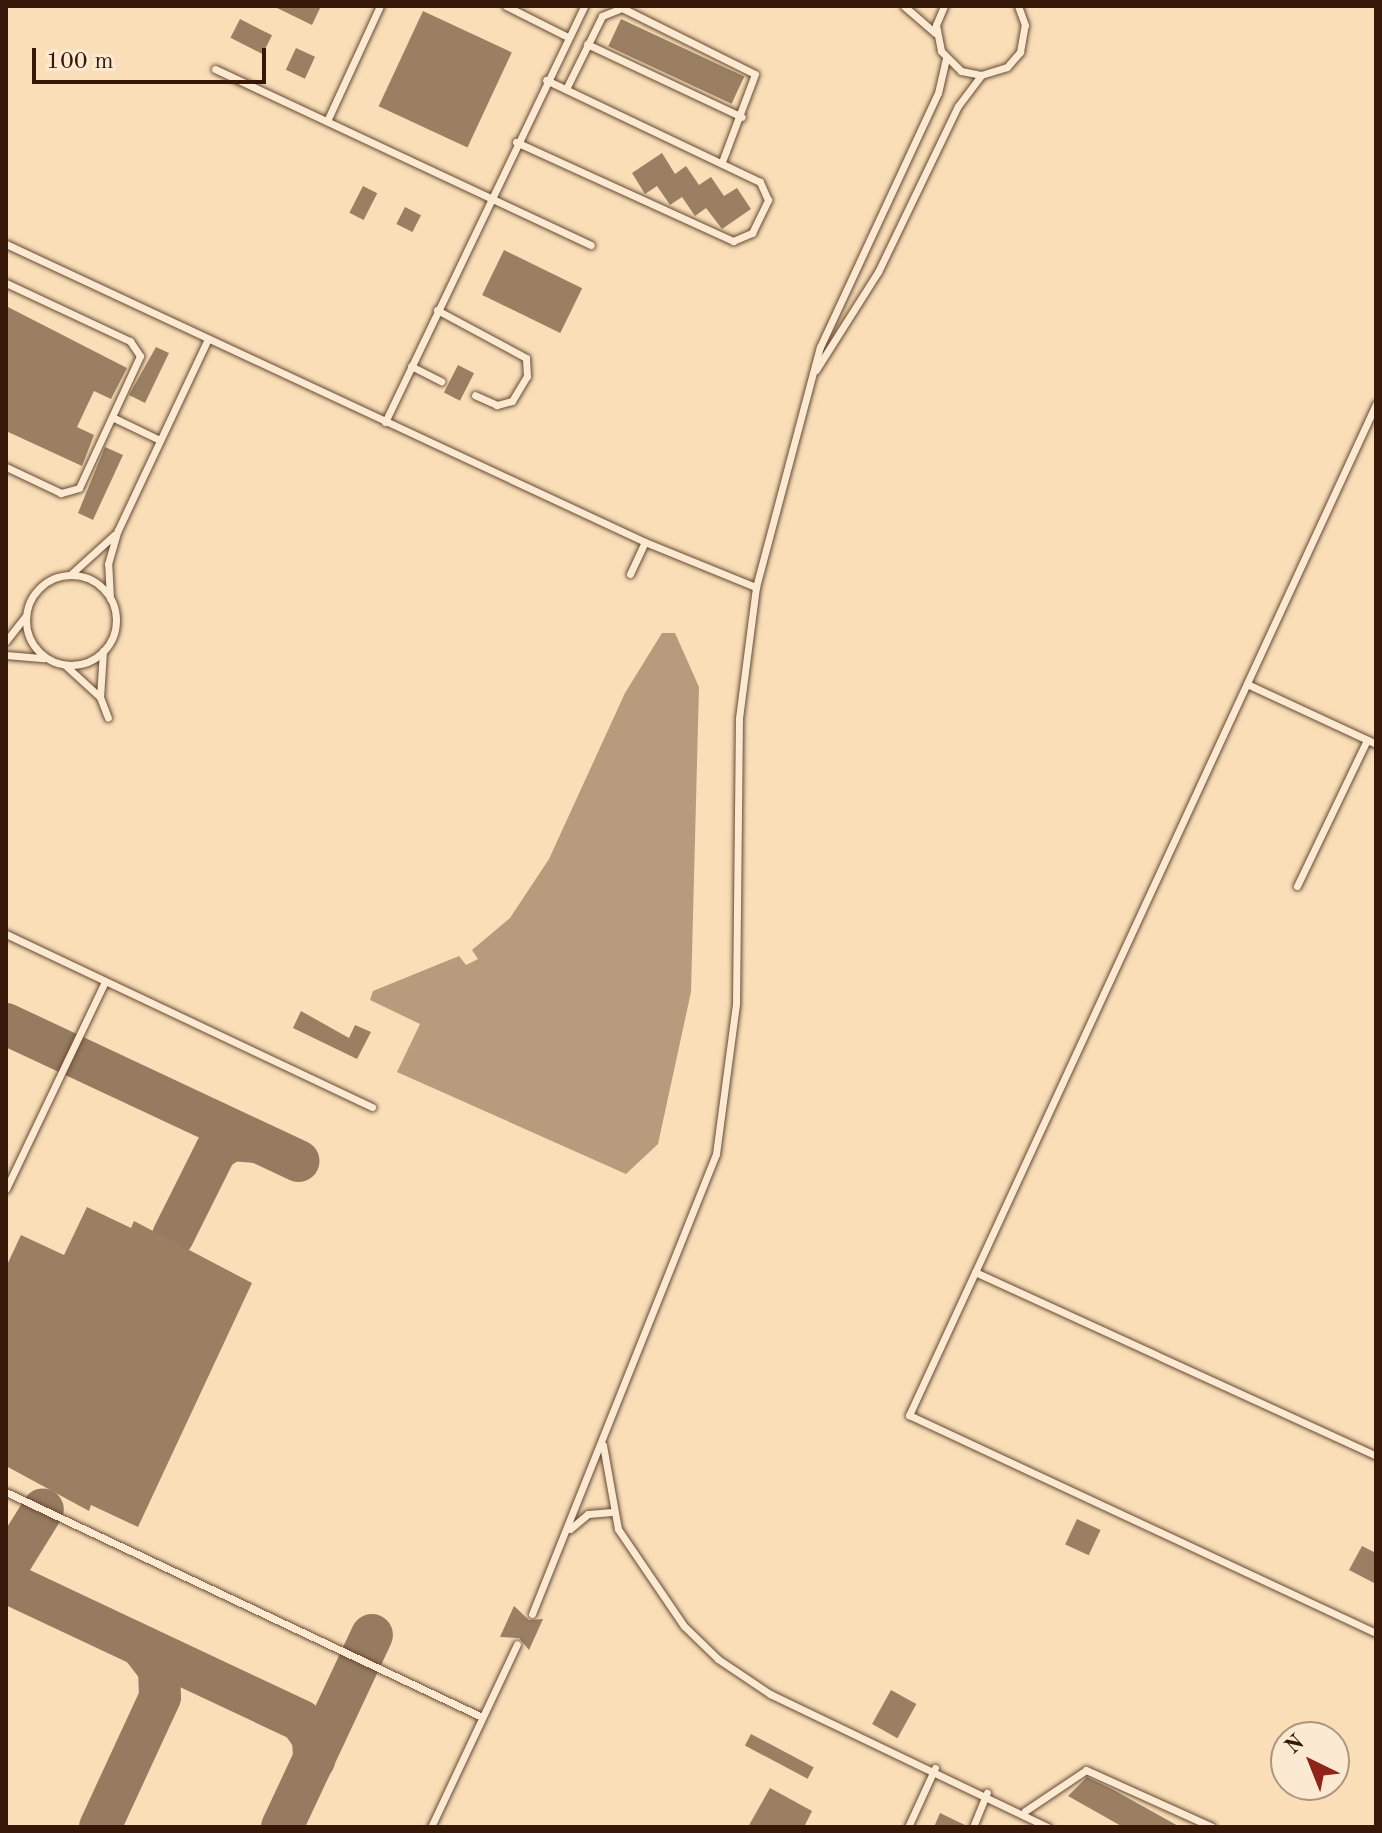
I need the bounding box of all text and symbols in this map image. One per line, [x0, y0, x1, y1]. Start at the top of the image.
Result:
scale bar [36, 32, 270, 82]
text: 100 m [46, 50, 114, 74]
north arrow [1270, 1721, 1350, 1801]
text: N [1281, 1731, 1309, 1759]

